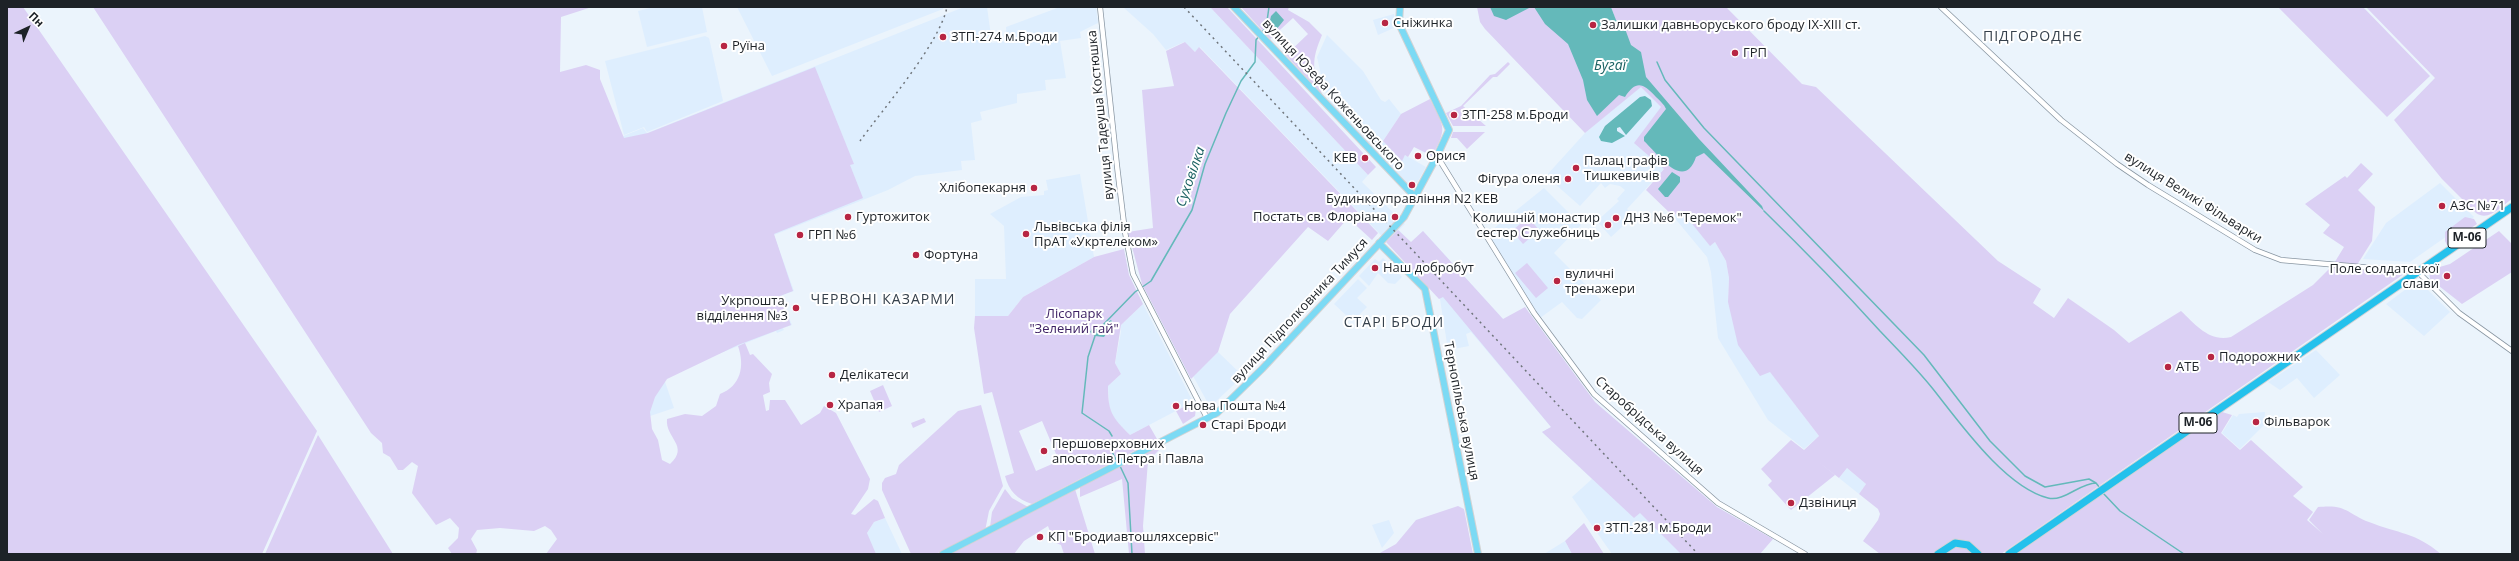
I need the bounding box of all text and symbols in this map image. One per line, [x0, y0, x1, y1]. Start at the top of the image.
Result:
north arrow [8, 8, 48, 48]
text: Пн [26, 8, 47, 30]
place label: Сніжинка [1393, 15, 1453, 31]
street label: вулиця Юзефа Коженьовського [1259, 16, 1407, 174]
place label: Залишки давньоруського броду IX-XIII ст. [1601, 17, 1861, 33]
marker: Сніжинка [1380, 18, 1390, 28]
marker: Залишки давньоруського броду IX-XIII ст. [1588, 20, 1598, 30]
place label: ЗТП-274 м.Броди [951, 29, 1057, 45]
street label: вулиця Тадеуша Костюшка [1084, 29, 1118, 201]
district label: ПІДГОРОДНЄ [1983, 29, 2083, 45]
marker: ЗТП-274 м.Броди [938, 32, 948, 42]
place label: Руїна [732, 38, 765, 54]
marker: Руїна [719, 41, 729, 51]
place label: ГРП [1743, 45, 1767, 61]
marker: ГРП [1730, 48, 1740, 58]
water label: Бугаї [1594, 58, 1626, 74]
place label: ЗТП-258 м.Броди [1462, 107, 1568, 123]
marker: ЗТП-258 м.Броди [1449, 110, 1459, 120]
water label: Суховілка [1173, 145, 1209, 209]
place label: Орися [1426, 148, 1466, 164]
street label: вулиця Великі Фільварки [2121, 149, 2265, 247]
place label: КЕВ [1333, 150, 1357, 166]
marker: Орися [1413, 151, 1423, 161]
marker: КЕВ [1360, 153, 1370, 163]
place label: Палац графів Тишкевичів [1584, 153, 1668, 184]
marker: Палац графів Тишкевичів [1571, 163, 1581, 173]
place label: Фігура оленя [1478, 171, 1560, 187]
marker: Фігура оленя [1563, 174, 1573, 184]
place label: Хлібопекарня [940, 180, 1026, 196]
marker: Будинкоуправління N2 КЕВ [1407, 180, 1417, 190]
marker: Хлібопекарня [1029, 183, 1039, 193]
place label: Будинкоуправління N2 КЕВ [1326, 191, 1498, 207]
place label: АЗС №71 [2450, 198, 2505, 214]
marker: АЗС №71 [2437, 201, 2447, 211]
place label: Гуртожиток [856, 209, 930, 225]
place label: Постать св. Флоріана [1253, 209, 1387, 225]
place label: Колишній монастир сестер Служебниць [1472, 210, 1600, 241]
place label: ДНЗ №6 "Теремок" [1624, 210, 1742, 226]
marker: Гуртожиток [843, 212, 853, 222]
marker: Постать св. Флоріана [1390, 212, 1400, 222]
marker: ДНЗ №6 "Теремок" [1611, 213, 1621, 223]
place label: Львівська філія ПрАТ «Укртелеком» [1034, 219, 1158, 250]
marker: Колишній монастир сестер Служебниць [1603, 220, 1613, 230]
place label: ГРП №6 [808, 227, 856, 243]
road number: М-06 [2448, 228, 2486, 248]
marker: Львівська філія ПрАТ «Укртелеком» [1021, 229, 1031, 239]
marker: ГРП №6 [795, 230, 805, 240]
street label: вулиця Підполковника Тимуся [1229, 235, 1371, 387]
place label: Фортуна [924, 247, 978, 263]
marker: Фортуна [911, 250, 921, 260]
place label: Наш добробут [1383, 260, 1474, 276]
place label: Поле солдатської слави [2330, 261, 2439, 292]
marker: Наш добробут [1370, 263, 1380, 273]
place label: вуличні тренажери [1565, 266, 1635, 297]
marker: Поле солдатської слави [2442, 271, 2452, 281]
marker: вуличні тренажери [1552, 276, 1562, 286]
district label: ЧЕРВОНІ КАЗАРМИ [811, 292, 955, 308]
place label: Укрпошта, відділення №3 [697, 293, 788, 324]
marker: Укрпошта, відділення №3 [791, 303, 801, 313]
park label: Лісопарк "Зелений гай" [1029, 306, 1119, 337]
district label: СТАРІ БРОДИ [1344, 315, 1444, 331]
street label: Тернопільська вулиця [1440, 340, 1482, 482]
place label: Подорожник [2219, 349, 2300, 365]
marker: Подорожник [2206, 352, 2216, 362]
place label: АТБ [2176, 359, 2199, 375]
marker: АТБ [2163, 362, 2173, 372]
place label: Делікатеси [840, 367, 909, 383]
marker: Делікатеси [827, 370, 837, 380]
street label: Старобрідська вулиця [1592, 373, 1706, 479]
place label: Храпая [838, 397, 883, 413]
place label: Нова Пошта №4 [1184, 398, 1286, 414]
marker: Храпая [825, 400, 835, 410]
marker: Нова Пошта №4 [1171, 401, 1181, 411]
road number: М-06 [2179, 413, 2217, 433]
place label: Фільварок [2264, 414, 2330, 430]
place label: Старі Броди [1211, 417, 1287, 433]
marker: Фільварок [2251, 417, 2261, 427]
marker: Старі Броди [1198, 420, 1208, 430]
place label: Першоверховних апостолів Петра і Павла [1052, 436, 1204, 467]
marker: Першоверховних апостолів Петра і Павла [1039, 446, 1049, 456]
place label: Дзвіниця [1799, 495, 1857, 511]
marker: Дзвіниця [1786, 498, 1796, 508]
place label: ЗТП-281 м.Броди [1605, 520, 1711, 536]
marker: ЗТП-281 м.Броди [1592, 523, 1602, 533]
place label: КП "Бродиавтошляхсервіс" [1048, 529, 1219, 545]
marker: КП "Бродиавтошляхсервіс" [1035, 532, 1045, 542]

